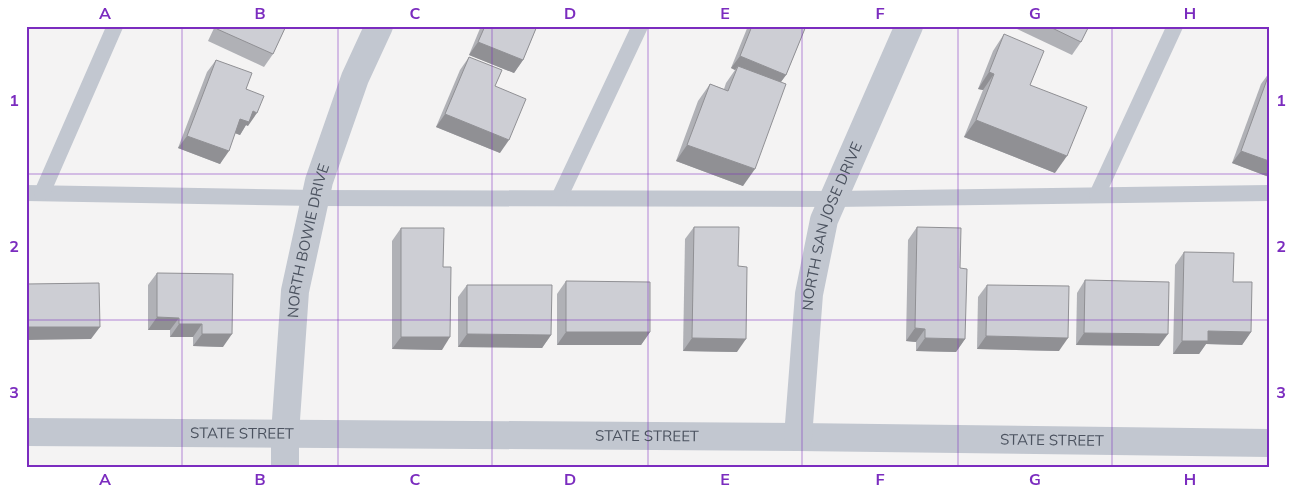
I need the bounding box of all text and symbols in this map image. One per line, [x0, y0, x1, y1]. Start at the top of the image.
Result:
text: A [99, 3, 111, 23]
text: B [254, 3, 266, 23]
text: C [410, 3, 421, 23]
text: D [564, 3, 576, 23]
text: E [720, 3, 730, 23]
text: F [875, 3, 885, 23]
text: G [1029, 3, 1041, 23]
text: H [1184, 3, 1196, 23]
text: 1 [9, 90, 19, 110]
text: 1 [1276, 90, 1286, 110]
street label: NORTH SAN JOSE DRIVE [798, 139, 866, 311]
street label: NORTH BOWIE DRIVE [283, 161, 333, 318]
text: 2 [9, 236, 19, 256]
text: 2 [1276, 236, 1286, 256]
text: 3 [9, 382, 19, 402]
text: 3 [1276, 382, 1286, 402]
street label: STATE STREET [190, 423, 294, 443]
street label: STATE STREET [595, 426, 699, 445]
street label: STATE STREET [1000, 430, 1104, 450]
text: A [99, 469, 111, 489]
text: B [254, 469, 266, 489]
text: C [410, 469, 421, 489]
text: D [564, 469, 576, 489]
text: E [720, 469, 730, 489]
text: F [875, 469, 885, 489]
text: G [1029, 469, 1041, 489]
text: H [1184, 469, 1196, 489]

